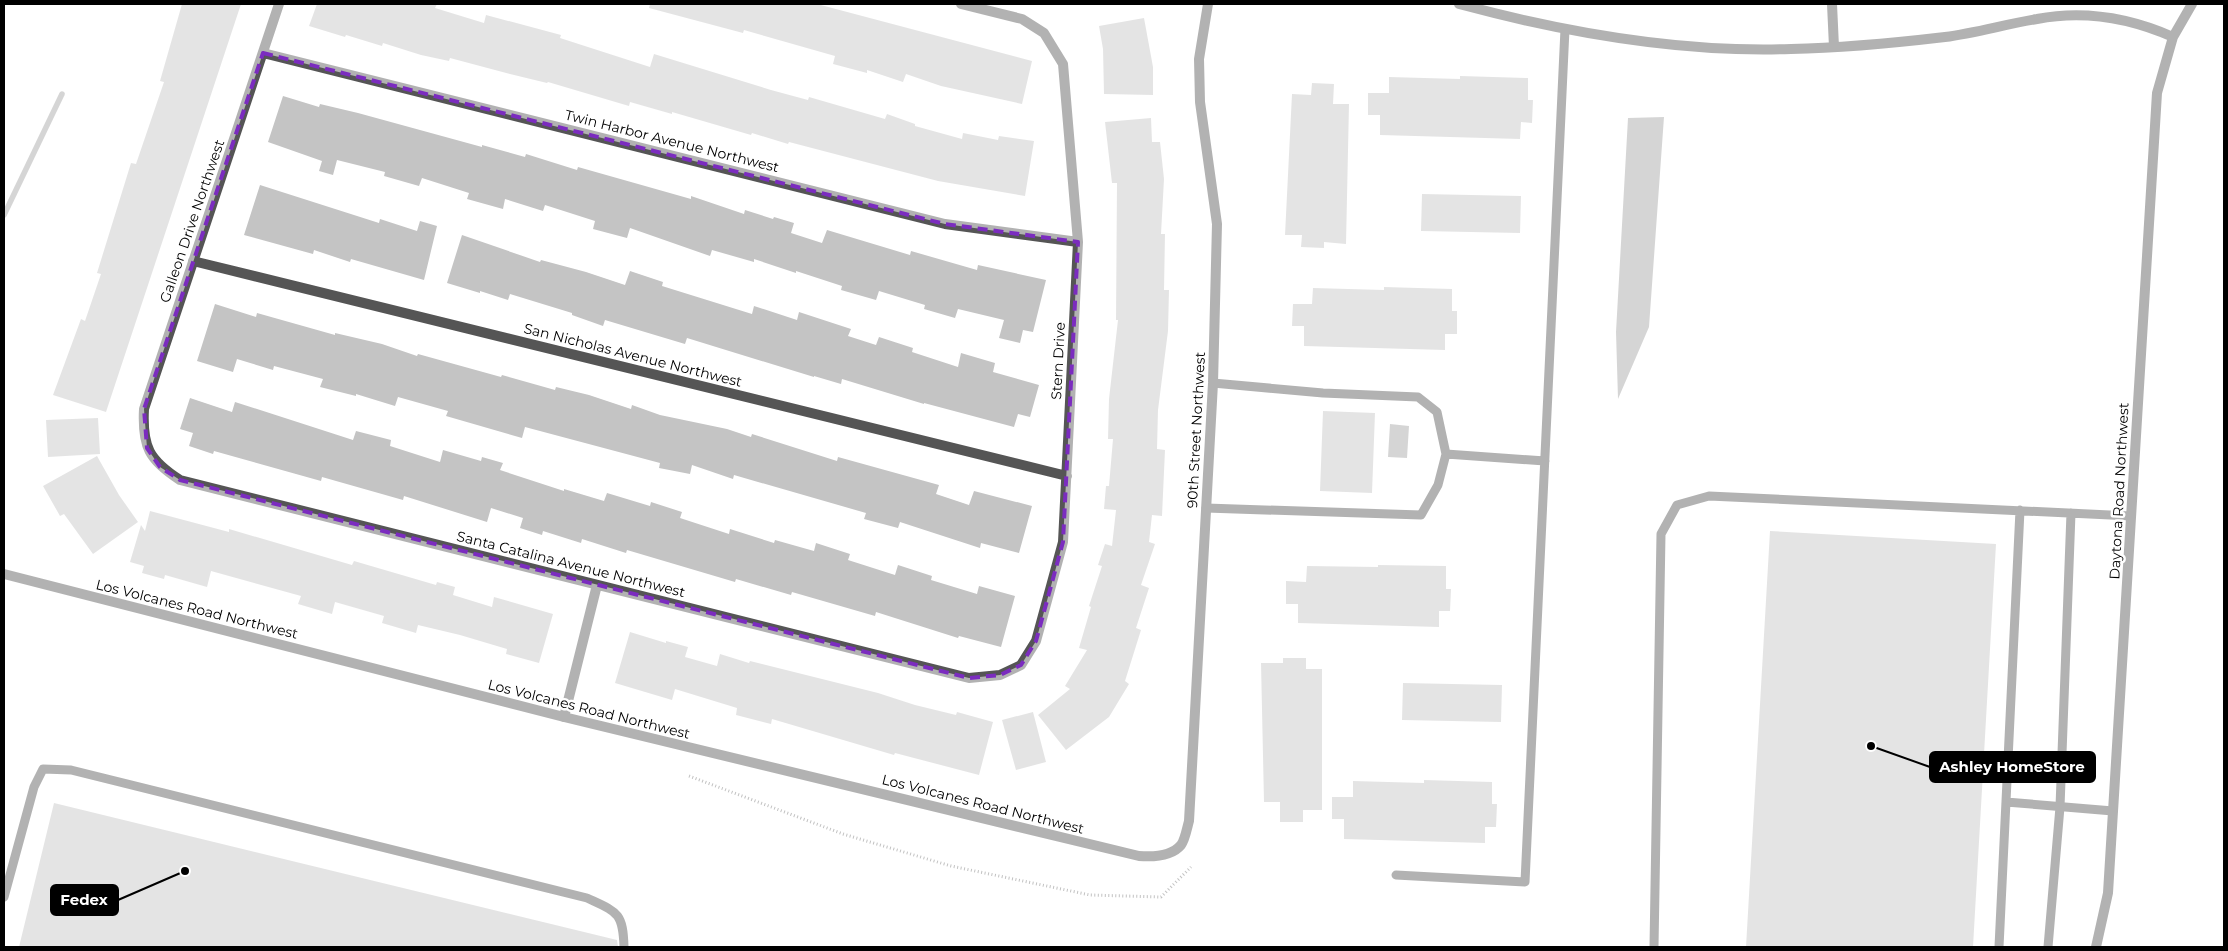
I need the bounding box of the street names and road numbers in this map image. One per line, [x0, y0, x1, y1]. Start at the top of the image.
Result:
street label: Twin Harbor Avenue Northwest [563, 106, 781, 176]
street label: Galleon Drive Northwest [156, 137, 229, 305]
street label: San Nicholas Avenue Northwest [522, 319, 744, 391]
street label: Stern Drive [1047, 322, 1069, 400]
street label: 90th Street Northwest [1183, 351, 1209, 509]
street label: Daytona Road Northwest [2105, 402, 2133, 580]
street label: Santa Catalina Avenue Northwest [455, 527, 687, 601]
street label: Los Volcanes Road Northwest [94, 575, 300, 643]
street label: Los Volcanes Road Northwest [486, 675, 692, 743]
street label: Los Volcanes Road Northwest [880, 770, 1086, 838]

